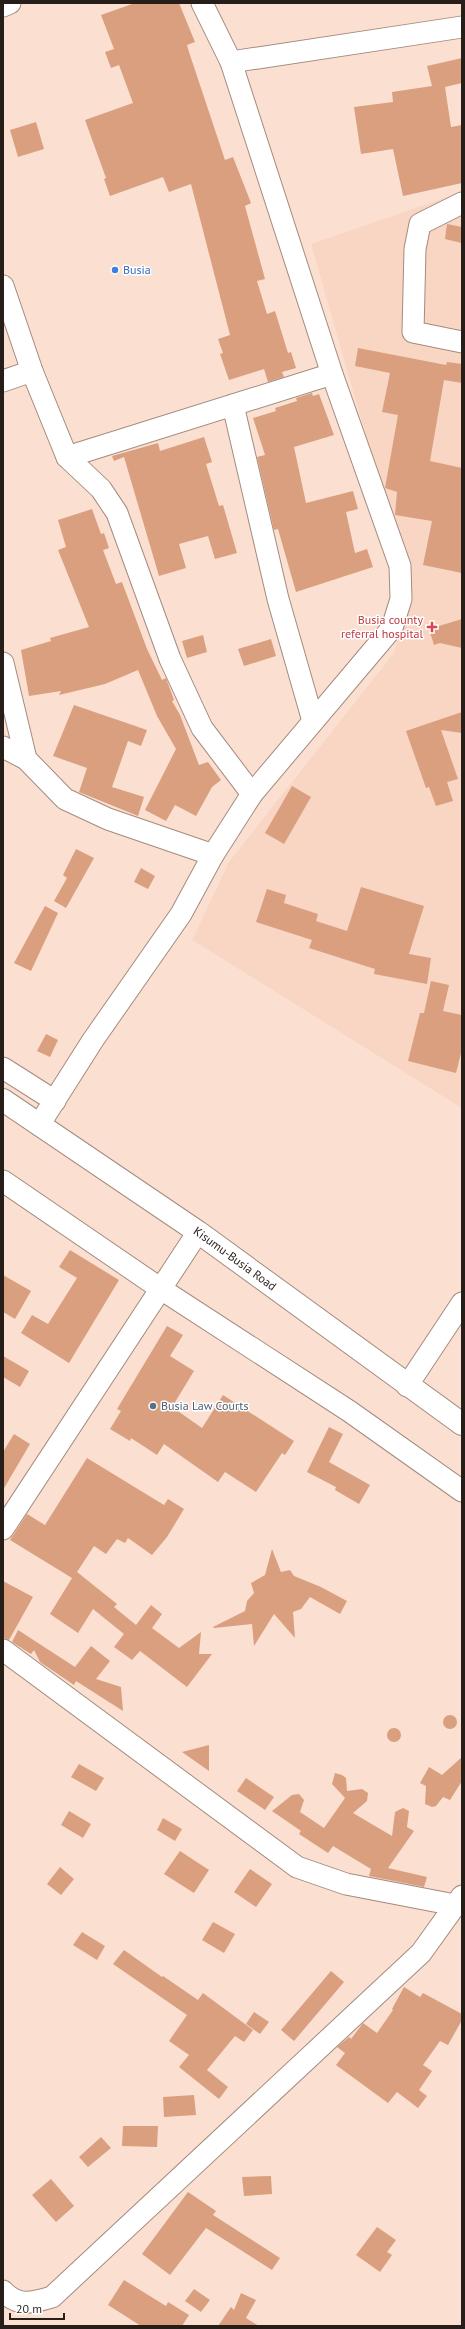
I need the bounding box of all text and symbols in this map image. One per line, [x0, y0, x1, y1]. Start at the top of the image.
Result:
place label: Busia [123, 262, 151, 277]
marker: Busia [110, 265, 120, 275]
place label: Busia county referral hospital [341, 612, 423, 641]
marker: Busia county referral hospital [426, 621, 438, 633]
street label: Kisumu-Busia Road [191, 1223, 280, 1294]
place label: Busia Law Courts [161, 1398, 248, 1413]
marker: Busia Law Courts [148, 1401, 158, 1411]
scale bar [10, 2295, 64, 2321]
text: 20 m [16, 2301, 42, 2316]

